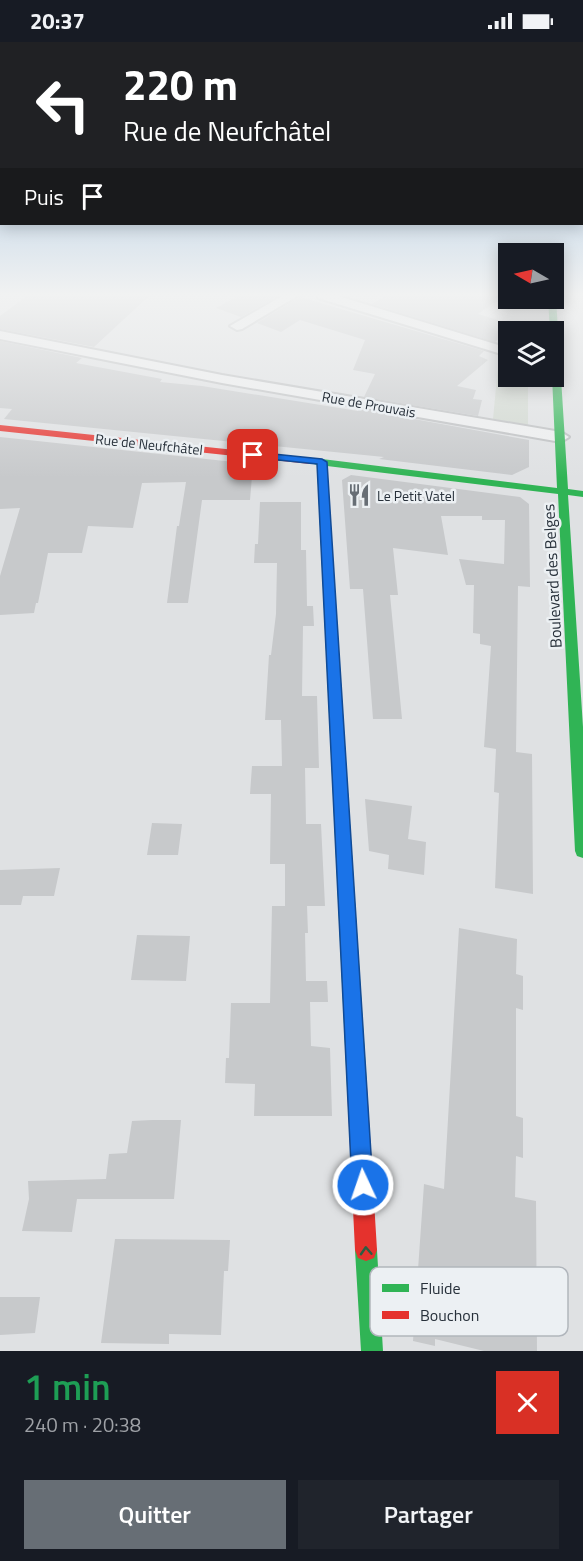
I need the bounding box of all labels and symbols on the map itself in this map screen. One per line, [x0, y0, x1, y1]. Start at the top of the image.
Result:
north arrow [498, 243, 564, 309]
street label: Rue de Prouvais [321, 385, 417, 423]
street label: Rue de Neufchâtel [94, 428, 204, 460]
pin [227, 429, 278, 480]
restaurant icon: Le Petit Vatel [346, 482, 372, 508]
place label: Le Petit Vatel [377, 485, 455, 506]
street label: Boulevard des Belges [536, 503, 568, 649]
position arrow [331, 1153, 395, 1217]
one-way arrow [360, 1246, 373, 1255]
legend [370, 1267, 568, 1336]
text: Fluide [420, 1276, 461, 1300]
text: Bouchon [420, 1303, 479, 1327]

